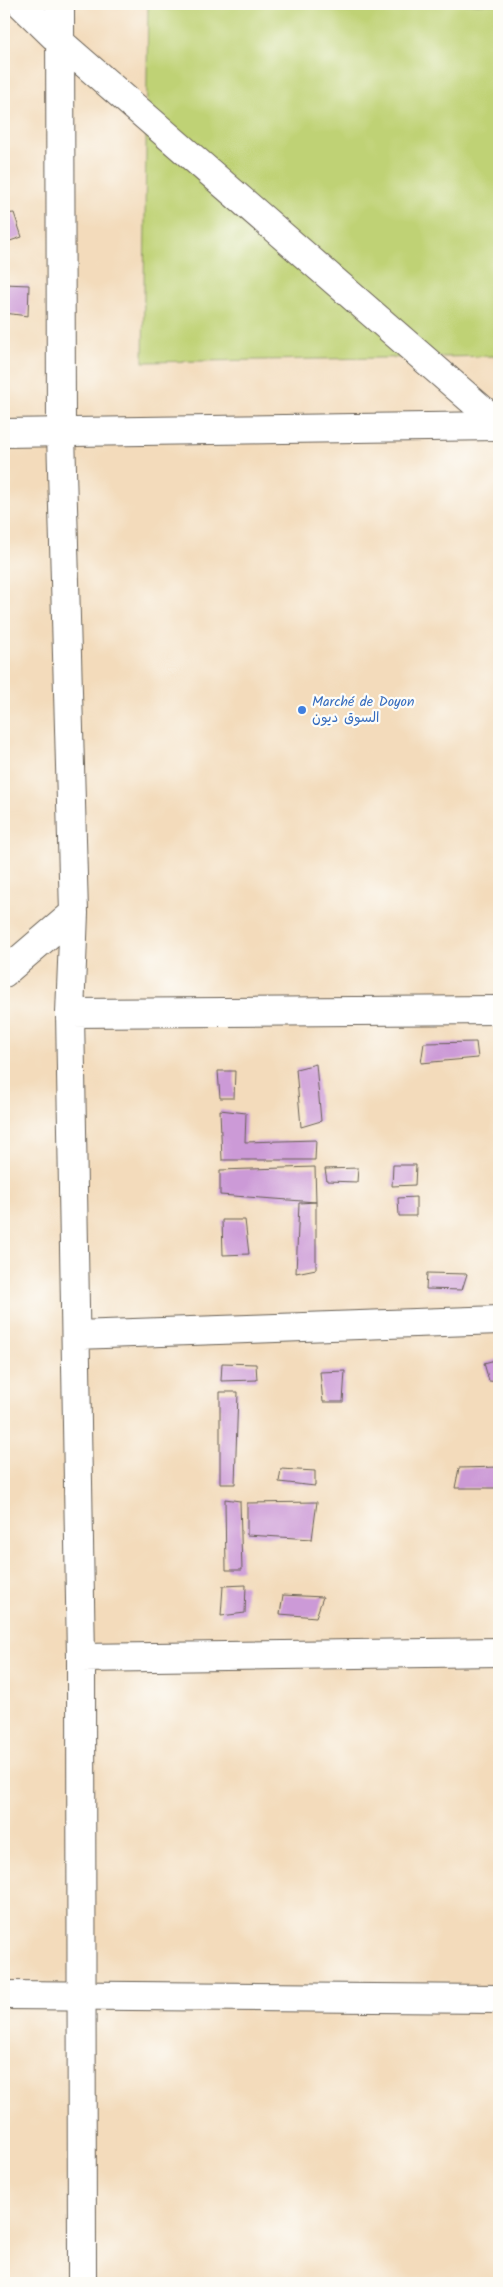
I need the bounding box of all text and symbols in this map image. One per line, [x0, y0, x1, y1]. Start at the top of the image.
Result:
place label: Marché de Doyon السوق ديون [312, 691, 414, 729]
marker: Marché de Doyon السوق ديون [296, 704, 308, 716]

